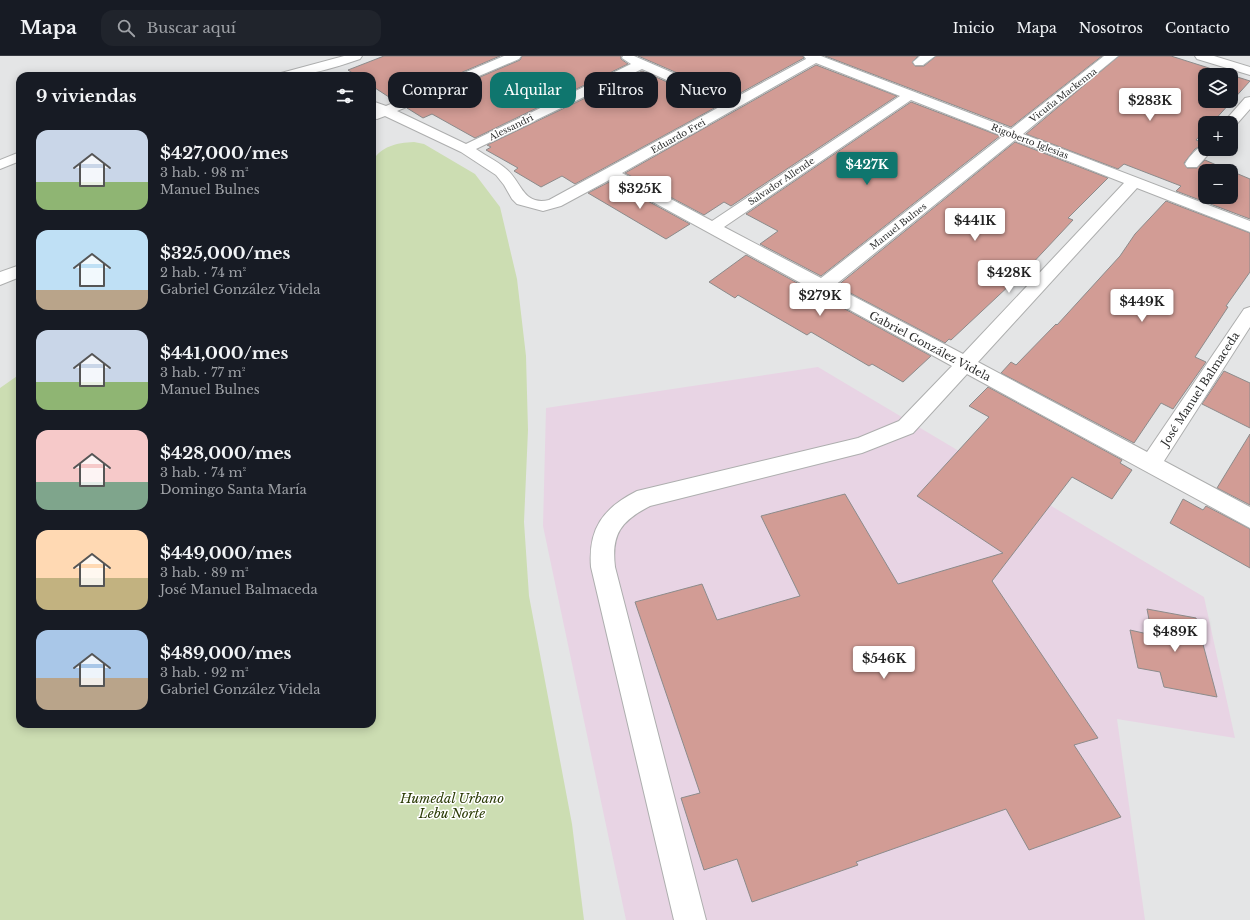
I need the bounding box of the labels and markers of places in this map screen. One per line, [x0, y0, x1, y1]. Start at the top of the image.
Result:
pin: $283K [1122, 88, 1178, 122]
pin: $427K [839, 152, 895, 186]
pin: $325K [612, 176, 668, 210]
pin: $441K [947, 208, 1003, 242]
pin: $428K [981, 260, 1037, 294]
pin: $279K [792, 283, 848, 317]
pin: $449K [1114, 289, 1170, 323]
pin: $489K [1147, 619, 1203, 653]
pin: $546K [856, 646, 912, 680]

